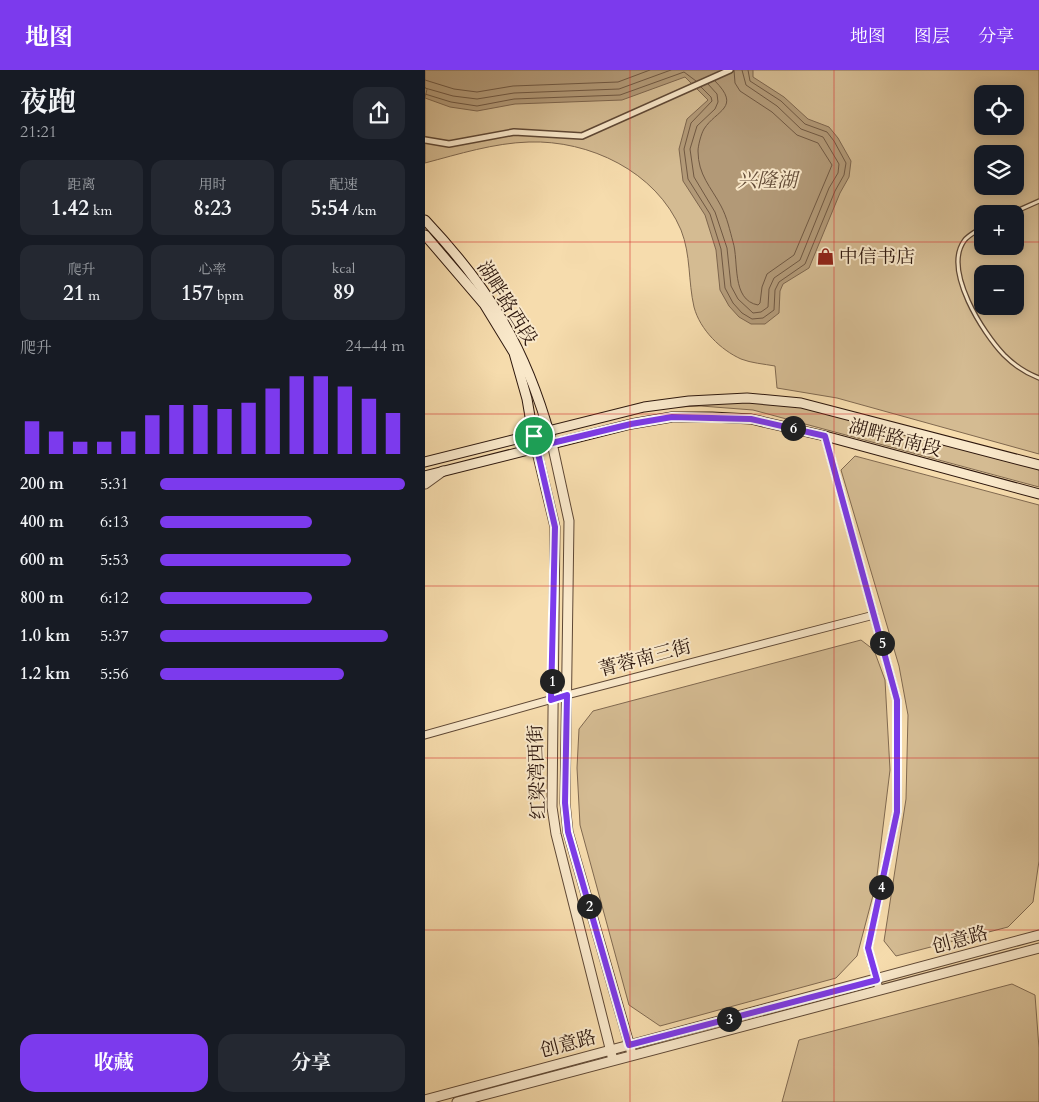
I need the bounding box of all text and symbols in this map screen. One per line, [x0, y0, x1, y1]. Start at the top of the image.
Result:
text: 地图 [25, 21, 73, 54]
text: 地图 [850, 24, 886, 49]
text: 图层 [914, 24, 950, 49]
text: 分享 [978, 24, 1014, 49]
text: 夜跑 [20, 83, 76, 121]
map controls [974, 85, 1024, 315]
button: locate [974, 85, 1024, 135]
button: share [353, 87, 405, 139]
text: 21:21 [20, 121, 57, 143]
button: layers [974, 145, 1024, 195]
water label: 兴隆湖 [737, 167, 800, 194]
text: 距离 [68, 175, 96, 194]
text: 用时 [199, 175, 227, 194]
text: 配速 [330, 175, 358, 194]
text: 1.42 [51, 194, 89, 223]
text: 8:23 [193, 194, 232, 223]
text: 5:54 [310, 194, 349, 223]
text: km [89, 201, 112, 220]
text: /km [349, 201, 377, 220]
button: + [974, 205, 1024, 255]
place label: 中信书店 [839, 244, 915, 270]
shop icon: 中信书店 [815, 247, 835, 267]
street label: 湖畔路西段 [471, 256, 543, 350]
text: kcal [332, 259, 355, 278]
text: 爬升 [68, 260, 96, 279]
text: 心率 [199, 260, 227, 279]
button: − [974, 265, 1024, 315]
text: 89 [333, 278, 354, 307]
text: 21 [63, 279, 84, 308]
text: 157 [181, 279, 213, 308]
text: m [84, 286, 100, 305]
text: bpm [213, 286, 244, 305]
text: 24–44 m [346, 335, 405, 357]
text: 爬升 [20, 337, 52, 359]
street label: 湖畔路南段 [846, 413, 944, 463]
pin [513, 415, 555, 457]
pin: 6 [781, 416, 805, 440]
text: 6 [790, 419, 797, 438]
icon: arrive [520, 422, 548, 450]
text: 200 m [20, 473, 64, 495]
text: 5:31 [100, 473, 129, 495]
text: 400 m [20, 511, 64, 533]
text: 6:13 [100, 511, 129, 533]
text: 600 m [20, 549, 64, 571]
text: 5:53 [100, 549, 129, 571]
text: 800 m [20, 587, 64, 609]
text: 6:12 [100, 587, 129, 609]
text: 1.0 km [20, 625, 70, 647]
text: 5:37 [100, 625, 129, 647]
pin: 5 [869, 630, 895, 656]
street label: 菁蓉南三街 [596, 633, 694, 683]
text: 5 [879, 634, 886, 653]
text: 1.2 km [20, 663, 70, 685]
text: 5:56 [100, 663, 129, 685]
pin: 1 [539, 668, 565, 694]
text: 1 [549, 672, 556, 691]
street label: 红梁湾西街 [522, 724, 552, 820]
pin: 4 [869, 874, 893, 900]
text: 4 [878, 878, 885, 897]
pin: 2 [577, 894, 601, 918]
text: 2 [586, 897, 593, 916]
street label: 创意路 [929, 920, 991, 960]
pin: 3 [717, 1006, 741, 1032]
text: 3 [726, 1010, 733, 1029]
street label: 创意路 [537, 1024, 599, 1064]
button: 收藏 [20, 1034, 208, 1092]
button: 分享 [218, 1034, 405, 1092]

